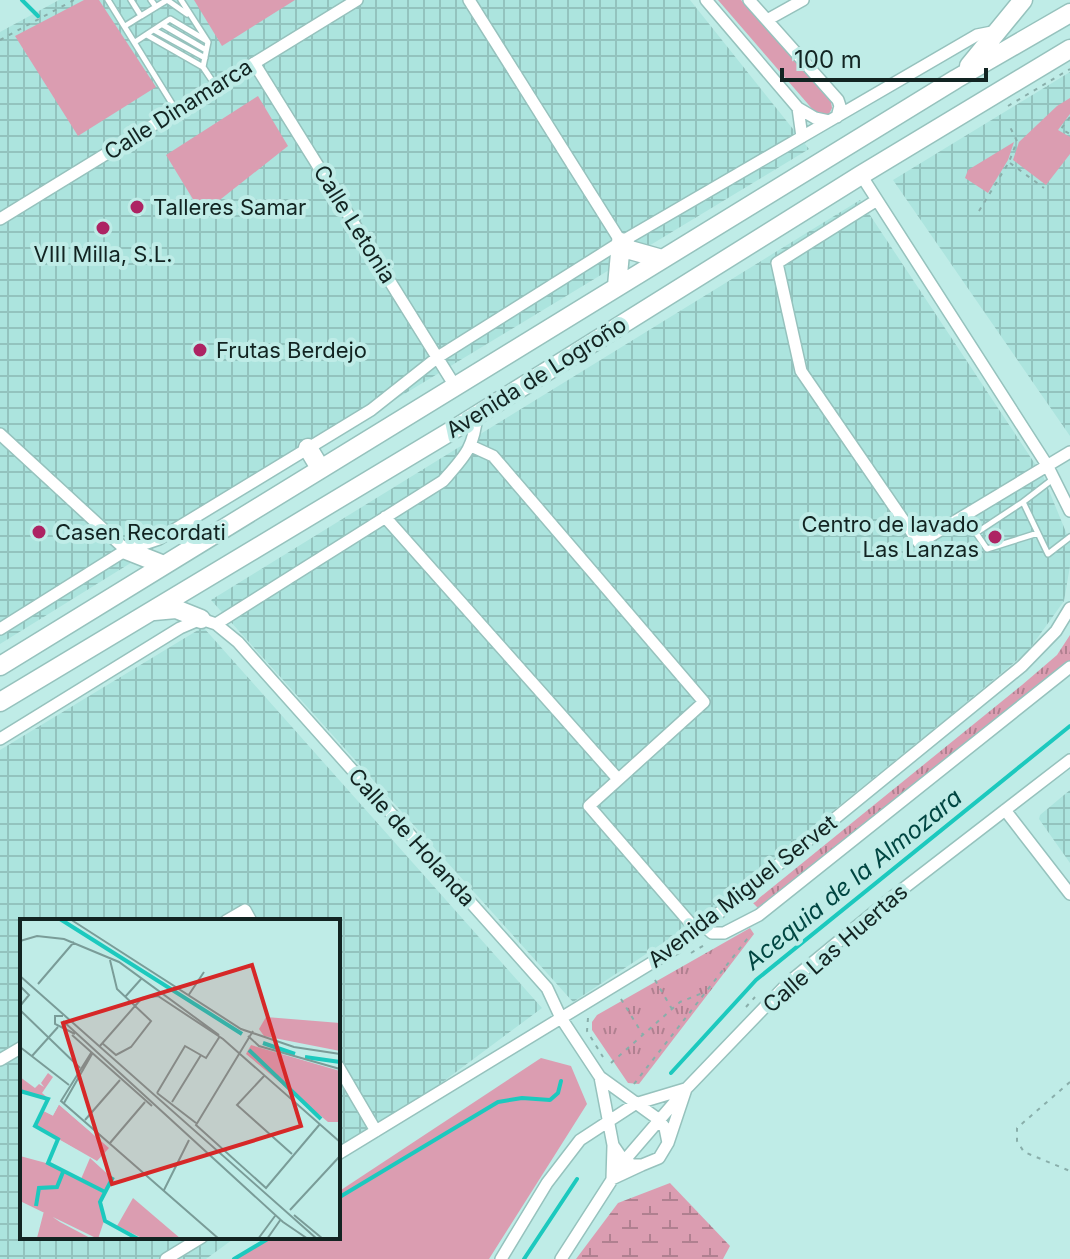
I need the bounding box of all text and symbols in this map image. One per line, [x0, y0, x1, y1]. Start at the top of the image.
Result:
scale bar [782, 32, 986, 82]
text: 100 m [794, 45, 862, 74]
street label: Calle Dinamarca [99, 53, 257, 165]
street label: Calle Letonia [308, 160, 402, 288]
place label: Talleres Samar [153, 194, 306, 220]
marker: Talleres Samar [128, 198, 146, 216]
marker: VIII Milla, S.L. [94, 219, 112, 237]
place label: VIII Milla, S.L. [33, 241, 173, 267]
street label: Avenida de Logroño [441, 311, 631, 443]
place label: Frutas Berdejo [216, 337, 367, 363]
marker: Frutas Berdejo [191, 341, 209, 359]
place label: Centro de lavado Las Lanzas [801, 511, 979, 562]
place label: Casen Recordati [55, 519, 226, 545]
marker: Casen Recordati [30, 523, 48, 541]
marker: Centro de lavado Las Lanzas [986, 528, 1004, 546]
street label: Calle de Holanda [343, 763, 481, 911]
water label: Acequia de la Almozara [738, 782, 968, 976]
street label: Avenida Miguel Servet [642, 809, 842, 973]
street label: Calle Las Huertas [757, 878, 913, 1018]
inset map [20, 919, 340, 1239]

